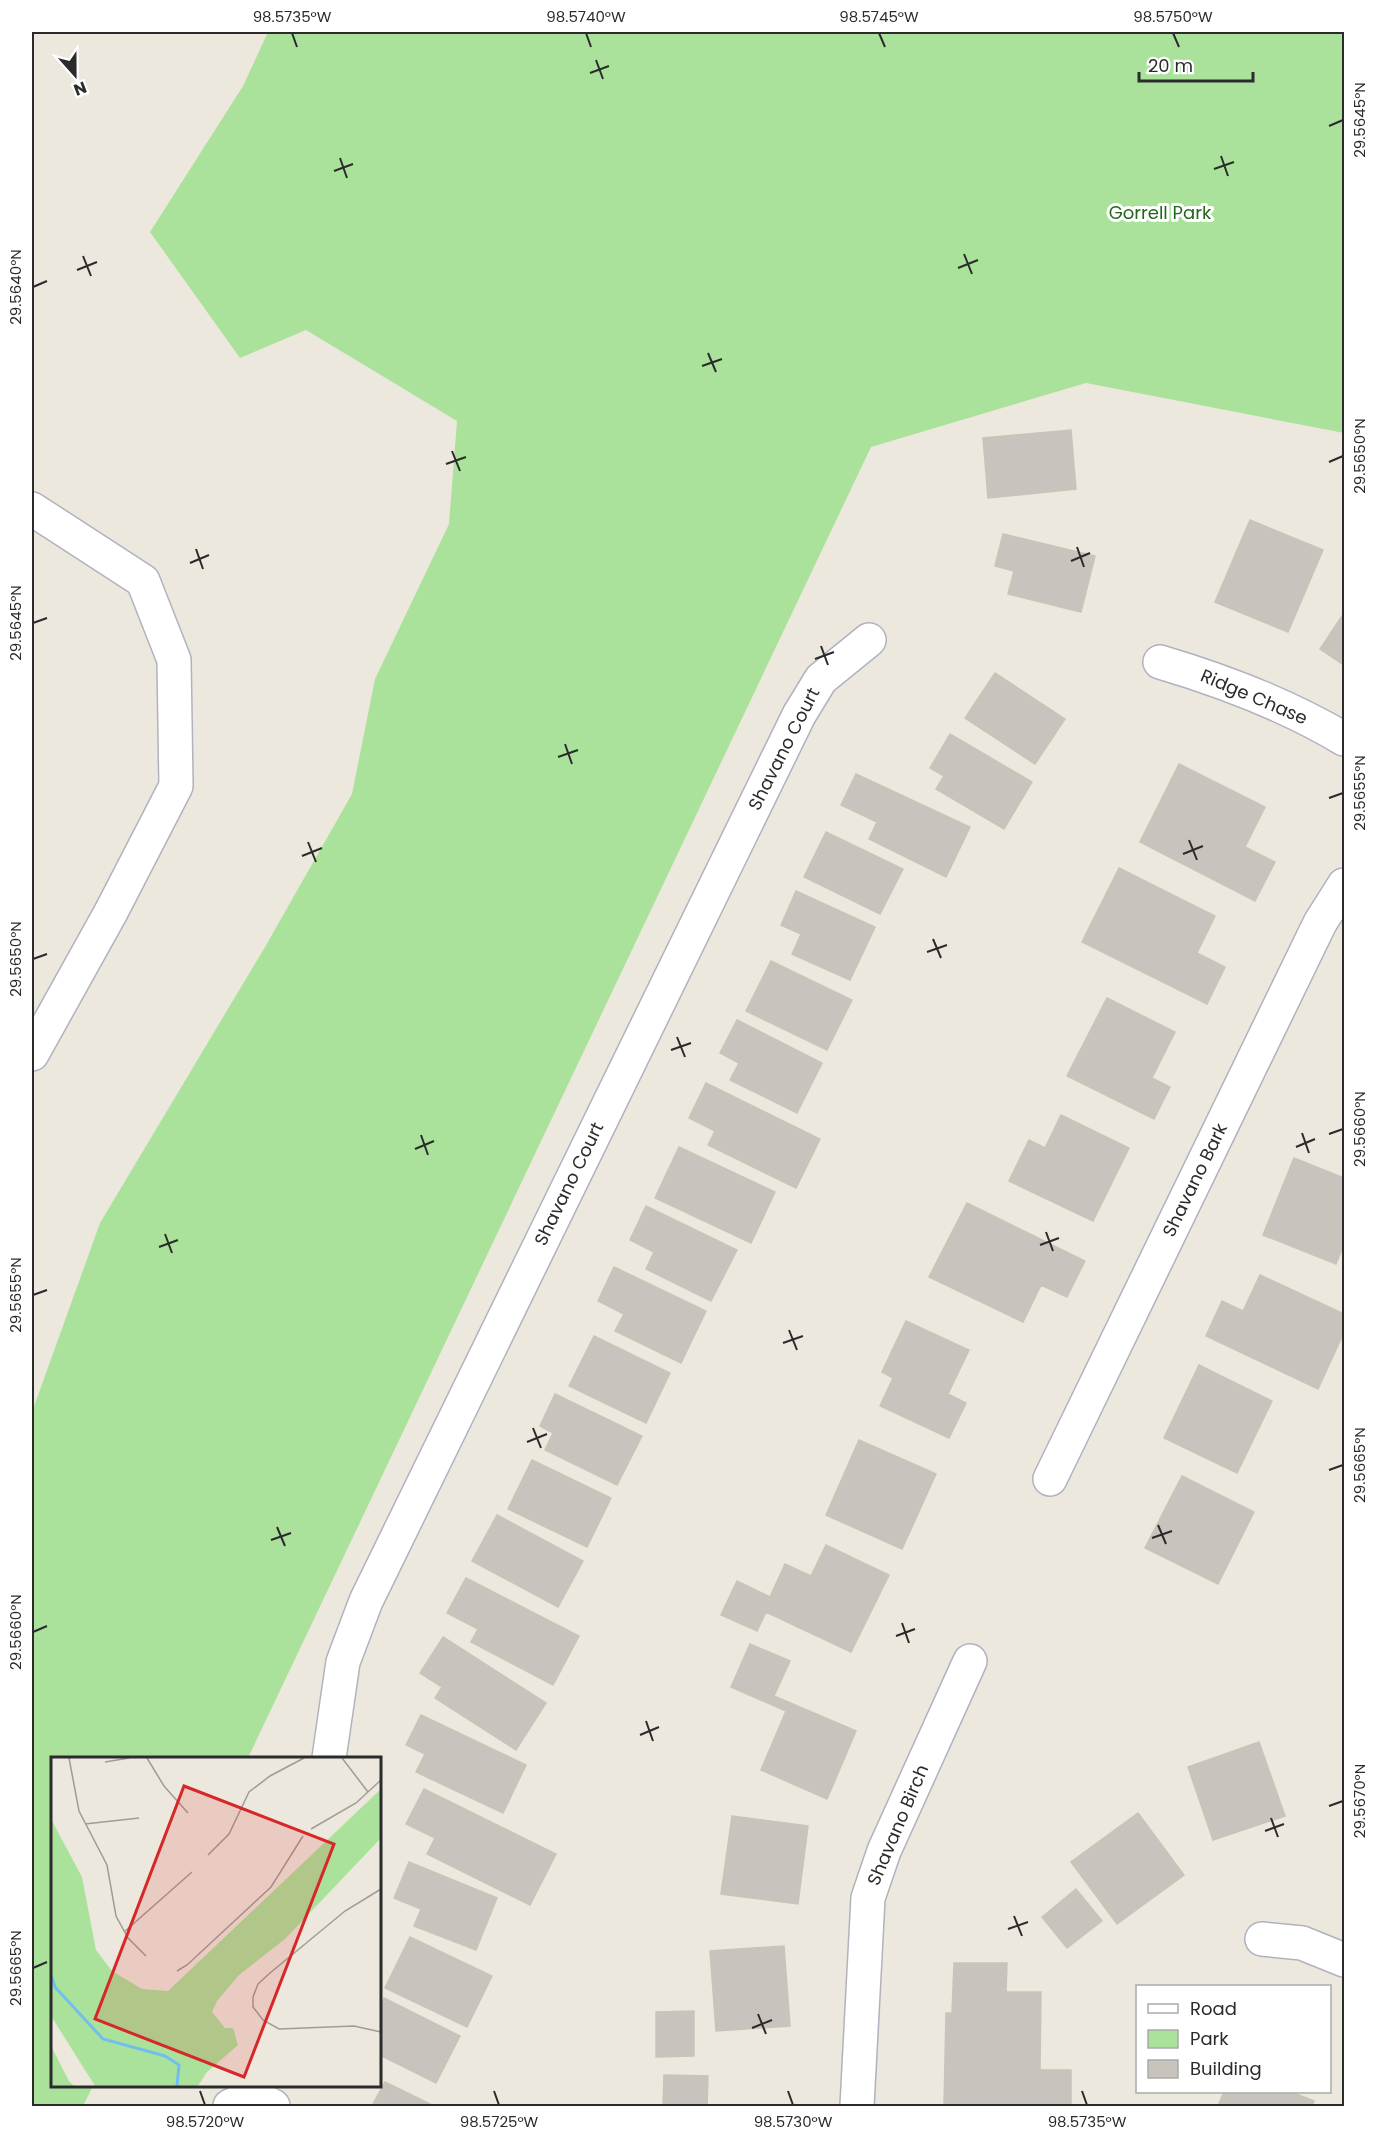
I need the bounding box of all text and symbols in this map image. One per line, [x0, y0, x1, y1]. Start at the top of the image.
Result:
text: 98.5735°W [253, 6, 332, 27]
text: 98.5740°W [546, 6, 626, 27]
text: 98.5745°W [839, 6, 919, 27]
text: 98.5750°W [1133, 6, 1213, 27]
north arrow [45, 45, 105, 105]
scale bar [1139, 45, 1253, 83]
text: 20 m [1148, 53, 1193, 78]
text: N [70, 76, 90, 101]
text: 29.5645°N [1349, 82, 1370, 158]
park label: Gorrell Park [1109, 200, 1212, 225]
text: 29.5640°N [5, 249, 26, 325]
text: 29.5650°N [1349, 418, 1370, 494]
text: 29.5645°N [5, 585, 26, 661]
street label: Ridge Chase [1197, 663, 1311, 730]
street label: Shavano Court [742, 683, 825, 814]
text: 29.5655°N [1349, 755, 1370, 831]
text: 29.5650°N [5, 921, 26, 997]
text: 29.5660°N [1349, 1091, 1370, 1167]
street label: Shavano Court [528, 1118, 609, 1250]
street label: Shavano Bark [1156, 1118, 1233, 1241]
text: 29.5655°N [5, 1257, 26, 1333]
text: 29.5665°N [1349, 1427, 1370, 1503]
text: 29.5660°N [5, 1594, 26, 1670]
inset map [51, 1757, 381, 2087]
street label: Shavano Birch [861, 1761, 934, 1889]
text: 29.5670°N [1349, 1764, 1370, 1838]
text: 29.5665°N [5, 1930, 26, 2006]
legend [1136, 1985, 1331, 2093]
text: Road [1190, 1996, 1237, 2021]
text: Park [1190, 2026, 1229, 2051]
text: Building [1190, 2056, 1262, 2081]
text: 98.5720°W [166, 2111, 245, 2132]
text: 98.5725°W [460, 2111, 539, 2132]
text: 98.5730°W [754, 2111, 833, 2132]
text: 98.5735°W [1048, 2111, 1127, 2132]

